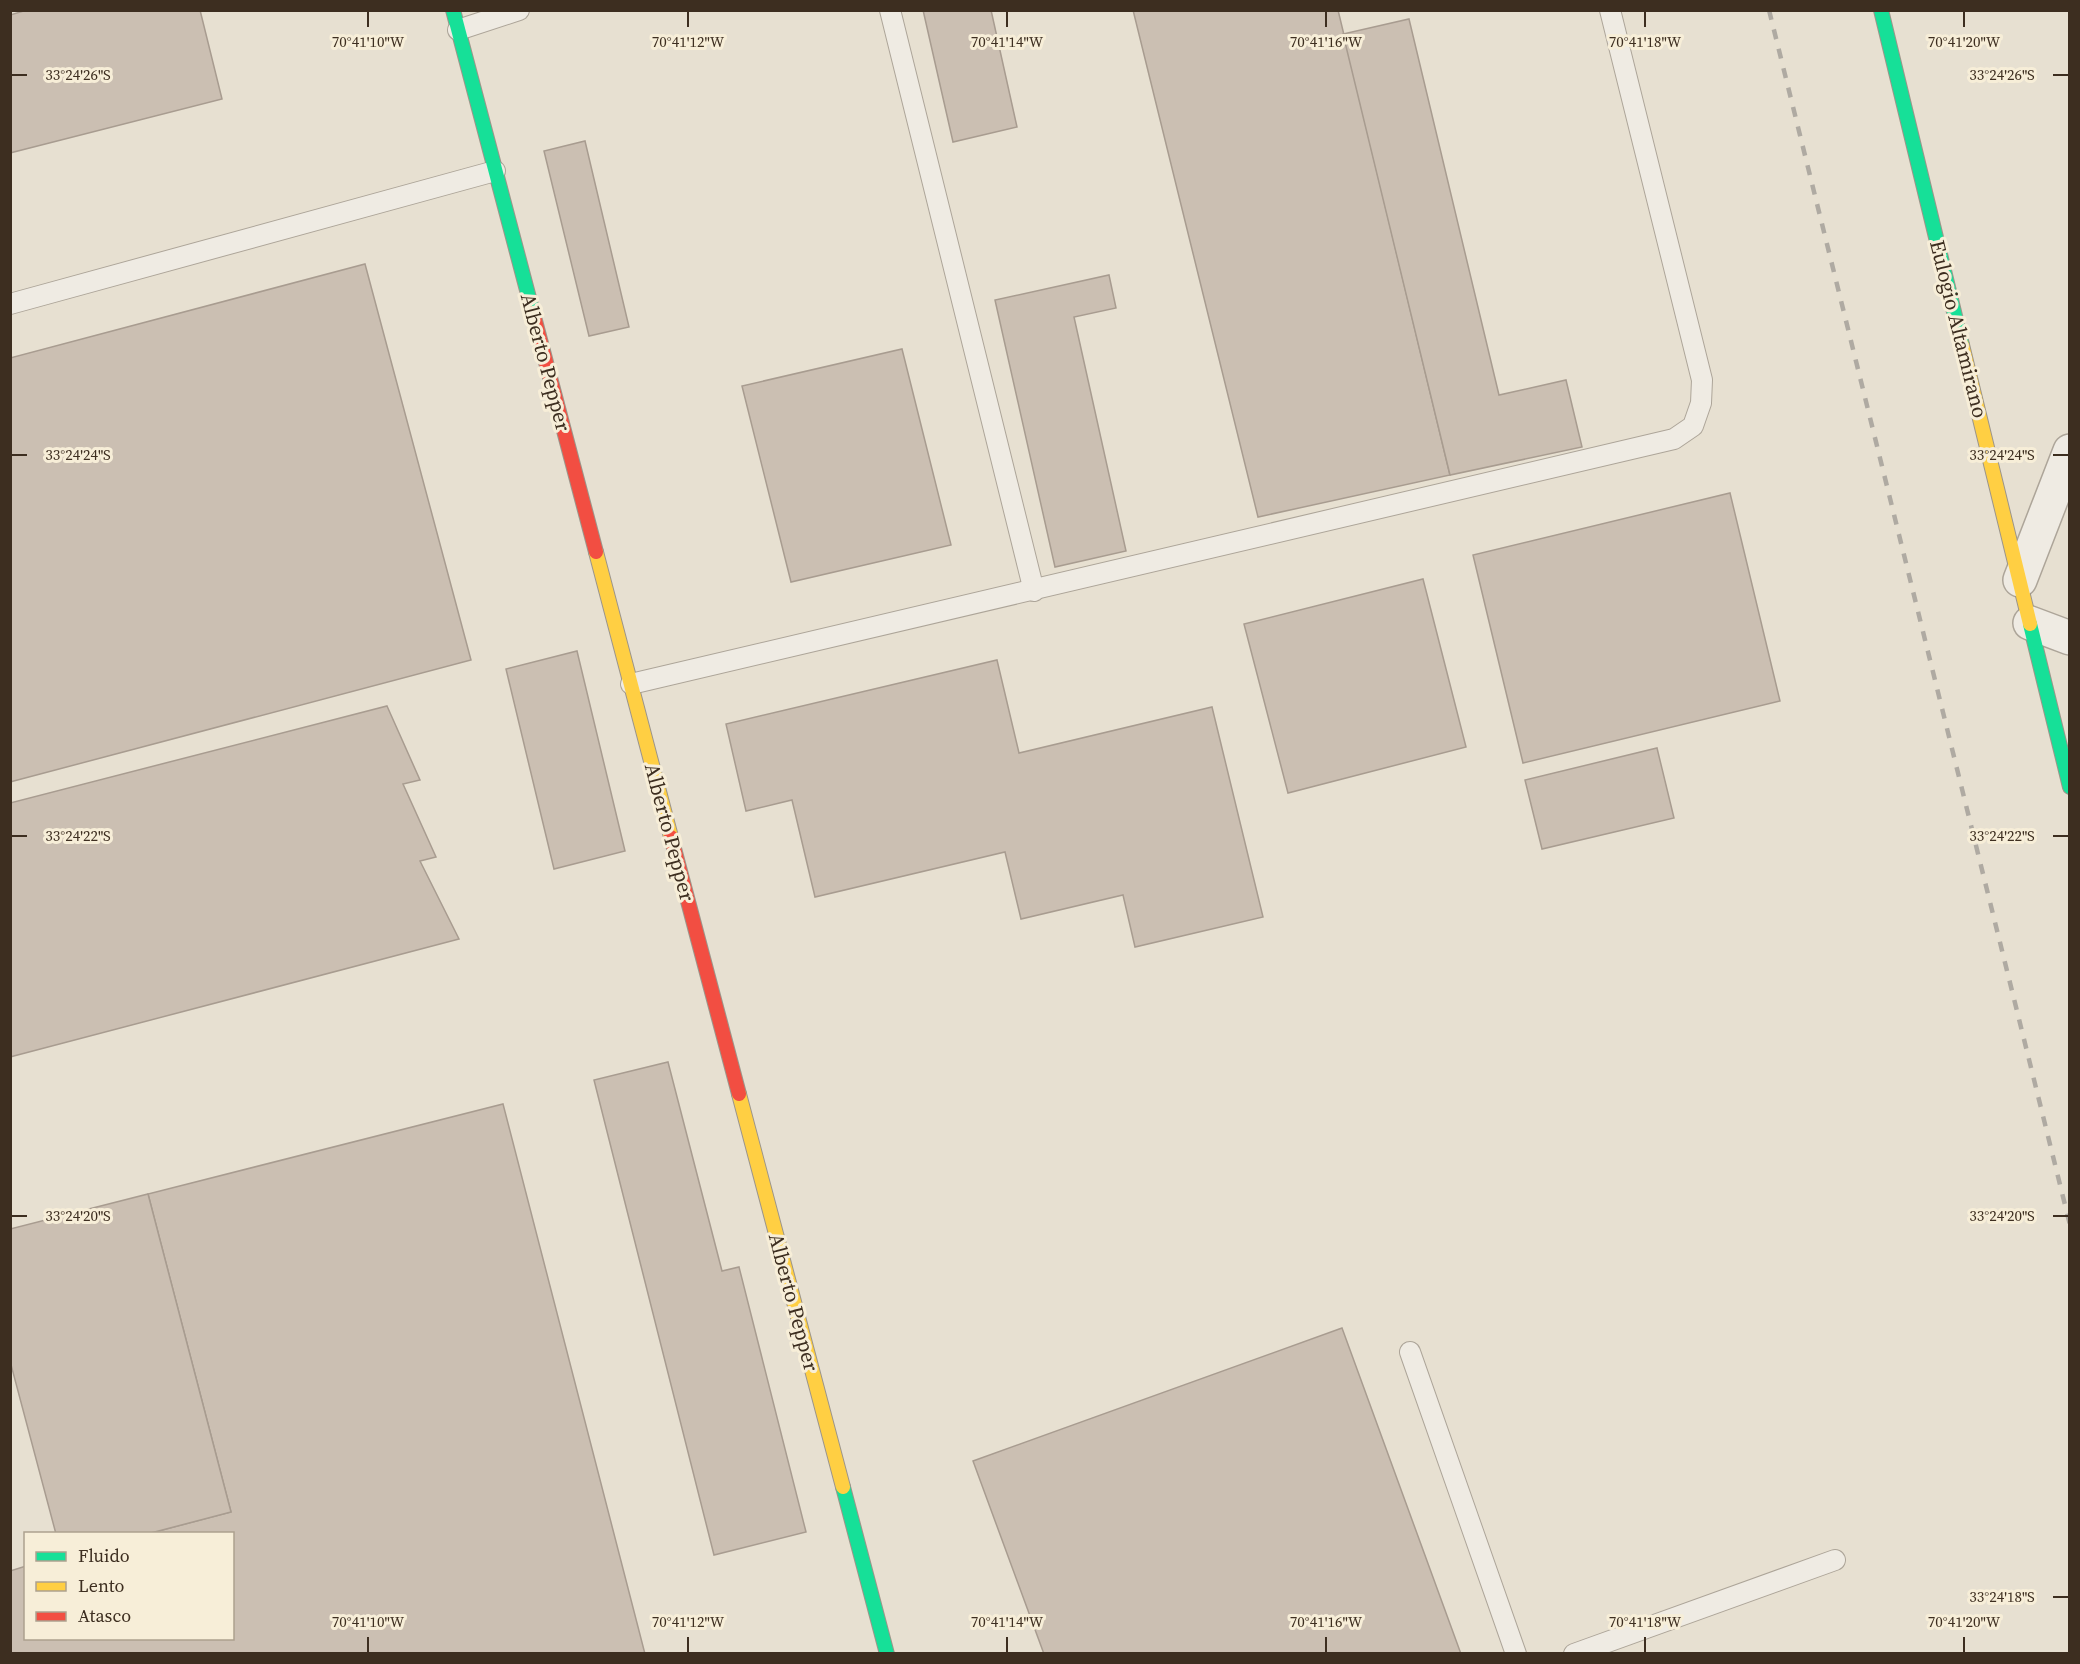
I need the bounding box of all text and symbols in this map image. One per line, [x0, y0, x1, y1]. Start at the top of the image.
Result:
text: 70°41'10"W [332, 31, 405, 52]
text: 70°41'12"W [652, 31, 725, 52]
text: 70°41'14"W [971, 31, 1044, 52]
text: 70°41'16"W [1290, 31, 1363, 52]
text: 70°41'18"W [1609, 31, 1682, 52]
text: 70°41'20"W [1928, 31, 2001, 52]
text: 33°24'26"S [45, 64, 111, 85]
text: 33°24'26"S [1969, 64, 2035, 85]
street label: Eulogio Altamirano [1923, 237, 1995, 421]
street label: Alberto Pepper [514, 290, 578, 434]
text: 33°24'24"S [45, 444, 111, 465]
text: 33°24'24"S [1969, 444, 2035, 465]
street label: Alberto Pepper [638, 760, 702, 904]
text: 33°24'22"S [45, 825, 111, 846]
text: 33°24'22"S [1969, 825, 2035, 846]
text: 33°24'20"S [45, 1205, 111, 1226]
text: 33°24'20"S [1969, 1205, 2035, 1226]
street label: Alberto Pepper [762, 1230, 826, 1374]
legend [24, 1532, 234, 1640]
text: Fluido [78, 1543, 130, 1568]
text: Lento [78, 1573, 125, 1598]
text: 33°24'18"S [1969, 1586, 2035, 1607]
text: Atasco [78, 1603, 131, 1628]
text: 70°41'10"W [332, 1611, 405, 1632]
text: 70°41'12"W [652, 1611, 725, 1632]
text: 70°41'14"W [971, 1611, 1044, 1632]
text: 70°41'16"W [1290, 1611, 1363, 1632]
text: 70°41'18"W [1609, 1611, 1682, 1632]
text: 70°41'20"W [1928, 1611, 2001, 1632]

